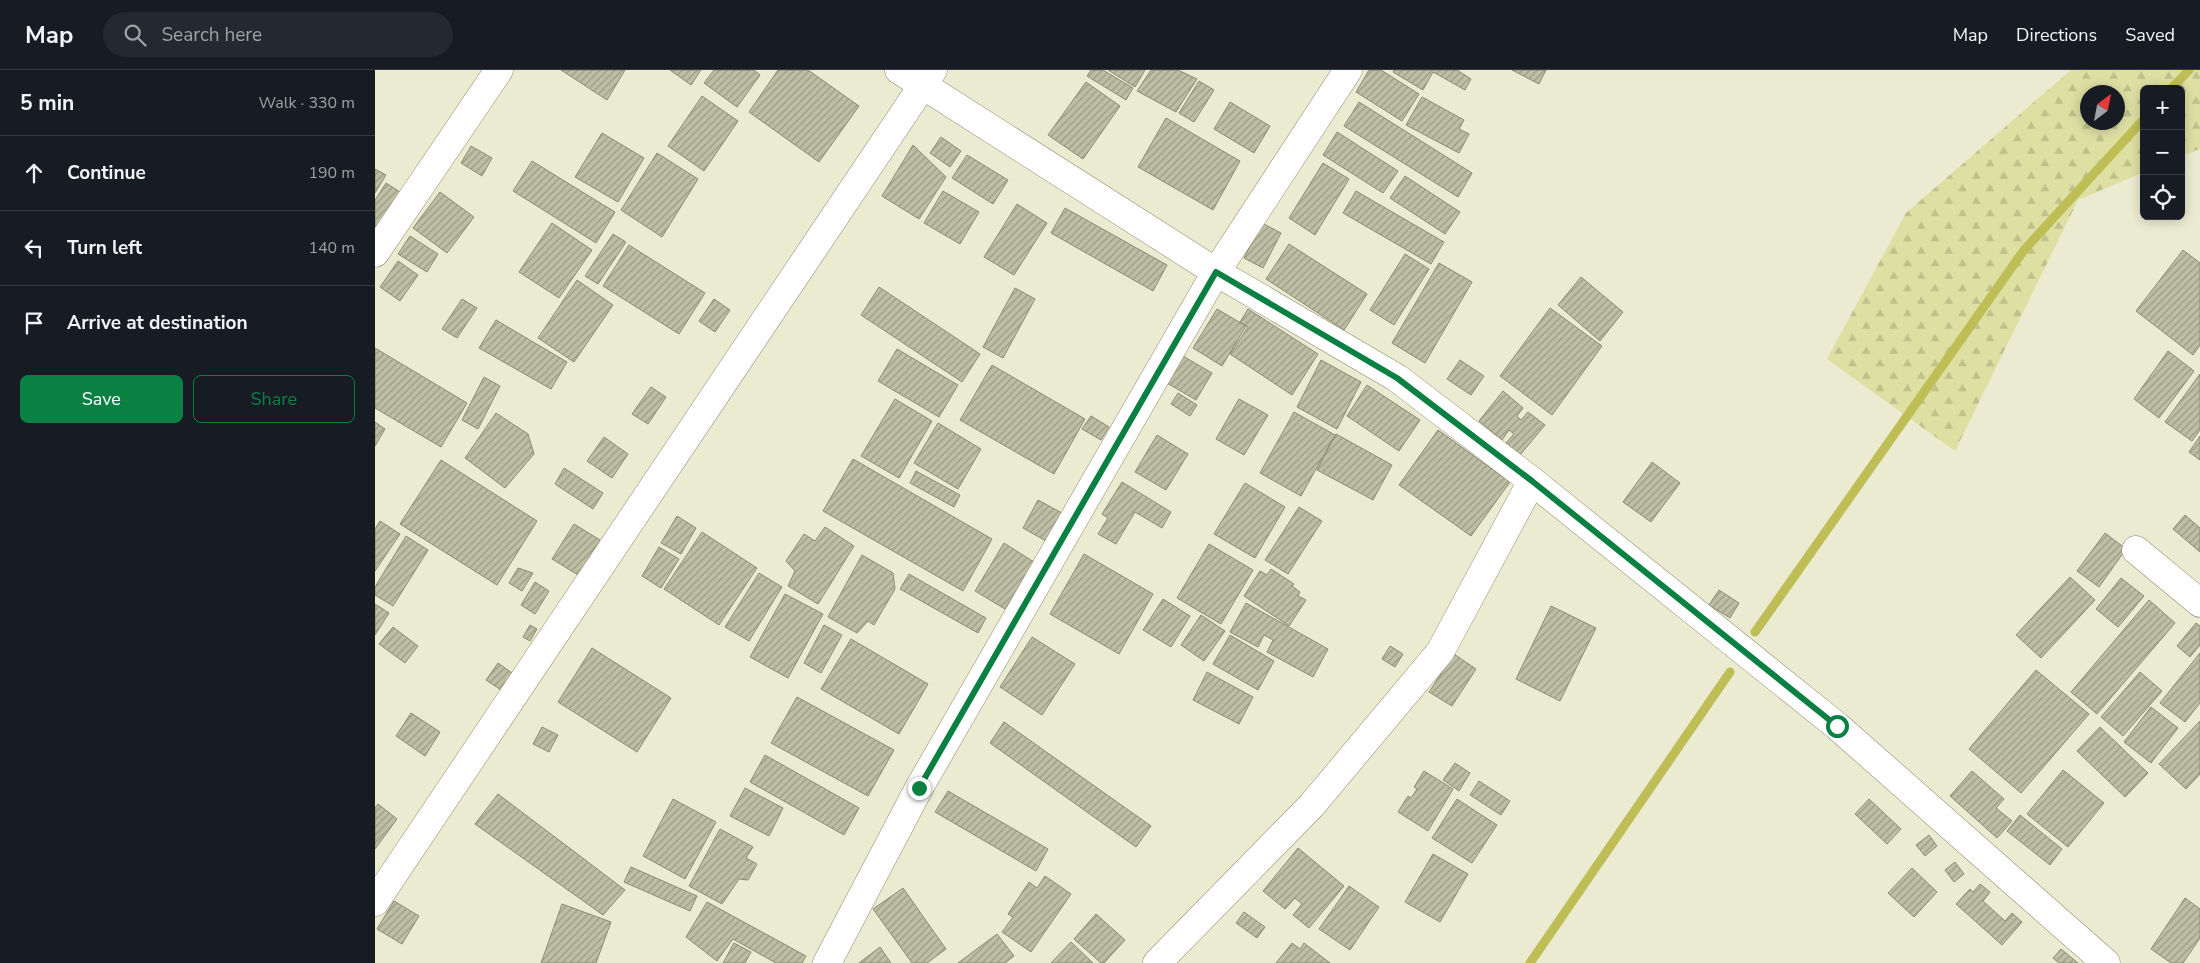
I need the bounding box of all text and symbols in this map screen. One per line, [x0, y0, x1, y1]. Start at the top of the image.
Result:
search box [103, 12, 453, 57]
text: Map [25, 19, 73, 51]
icon: search [121, 21, 149, 49]
text: Search here [161, 22, 262, 48]
text: Map [1953, 23, 1988, 47]
text: Directions [2016, 23, 2097, 47]
text: Saved [2125, 23, 2175, 47]
north arrow [2080, 85, 2125, 130]
map controls [2140, 85, 2185, 220]
button: + [2140, 85, 2185, 130]
text: 5 min [20, 89, 74, 117]
text: Walk · 330 m [259, 92, 355, 114]
button: − [2140, 130, 2185, 175]
icon: ahead [20, 159, 48, 187]
text: Continue [67, 160, 146, 186]
text: 190 m [308, 162, 355, 184]
button: locate [2140, 175, 2185, 220]
icon: left [20, 234, 48, 262]
text: Turn left [67, 235, 142, 261]
text: 140 m [308, 237, 355, 259]
icon: arrive [20, 309, 48, 337]
text: Arrive at destination [67, 310, 248, 336]
button: Save [20, 375, 183, 423]
button: Share [193, 375, 355, 423]
route start [1826, 715, 1849, 738]
route end [908, 777, 931, 800]

